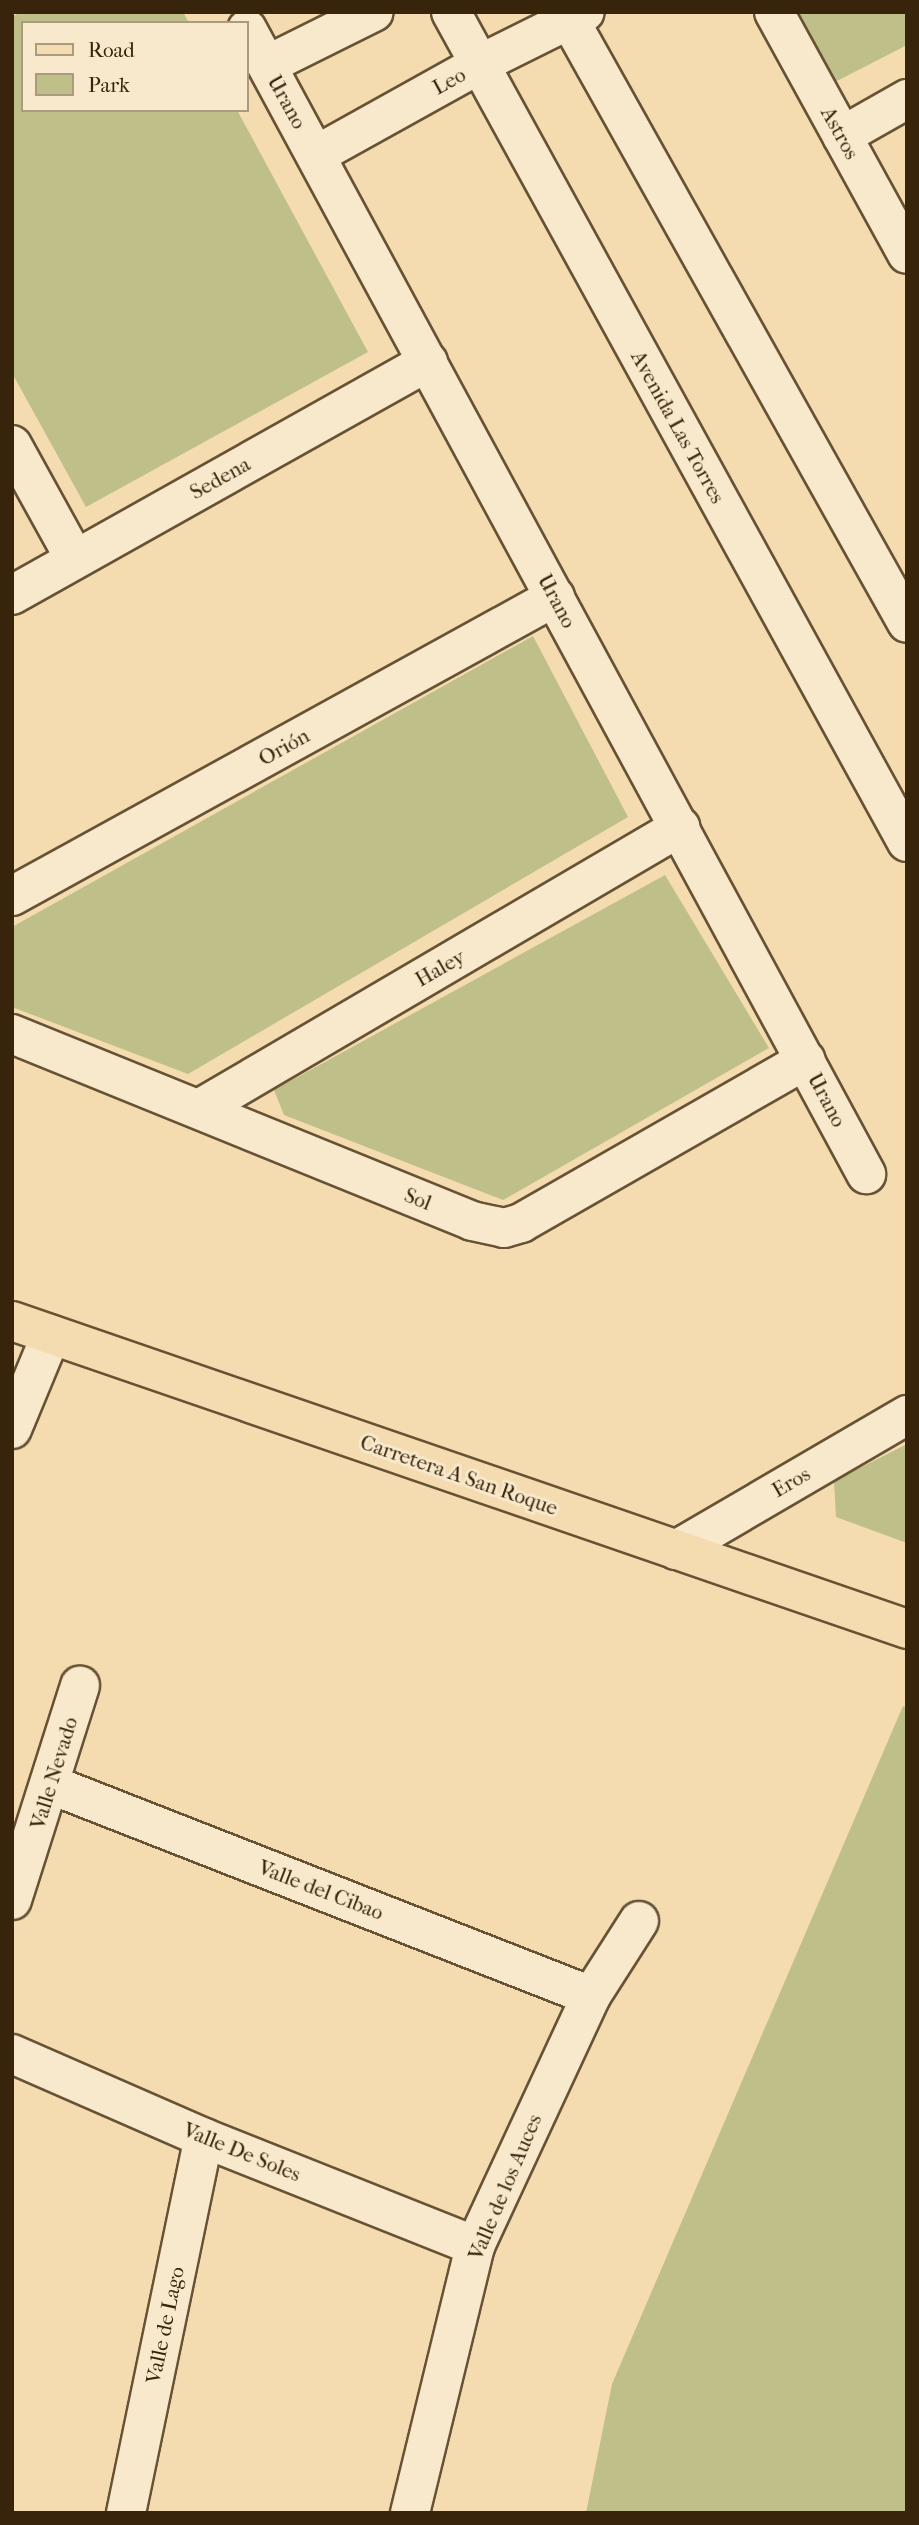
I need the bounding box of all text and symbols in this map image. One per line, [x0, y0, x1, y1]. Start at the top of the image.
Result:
legend [21, 21, 248, 112]
text: Road [88, 38, 135, 62]
street label: Leo [428, 62, 470, 100]
street label: Urano [262, 71, 312, 133]
text: Park [88, 73, 130, 97]
street label: Astros [815, 102, 865, 164]
street label: Avenida Las Torres [626, 346, 730, 508]
street label: Sedena [185, 451, 255, 505]
street label: Urano [532, 570, 582, 632]
street label: Orión [254, 723, 314, 771]
street label: Haley [411, 944, 469, 992]
street label: Urano [802, 1069, 852, 1131]
street label: Sol [401, 1182, 435, 1216]
street label: Carretera A San Roque [357, 1429, 561, 1521]
street label: Eros [767, 1461, 815, 1503]
street label: Valle Nevado [25, 1714, 83, 1832]
street label: Valle del Cibao [255, 1855, 387, 1925]
street label: Valle de los Auces [463, 2110, 547, 2264]
street label: Valle De Soles [180, 2117, 304, 2187]
street label: Valle de Lago [140, 2264, 190, 2386]

